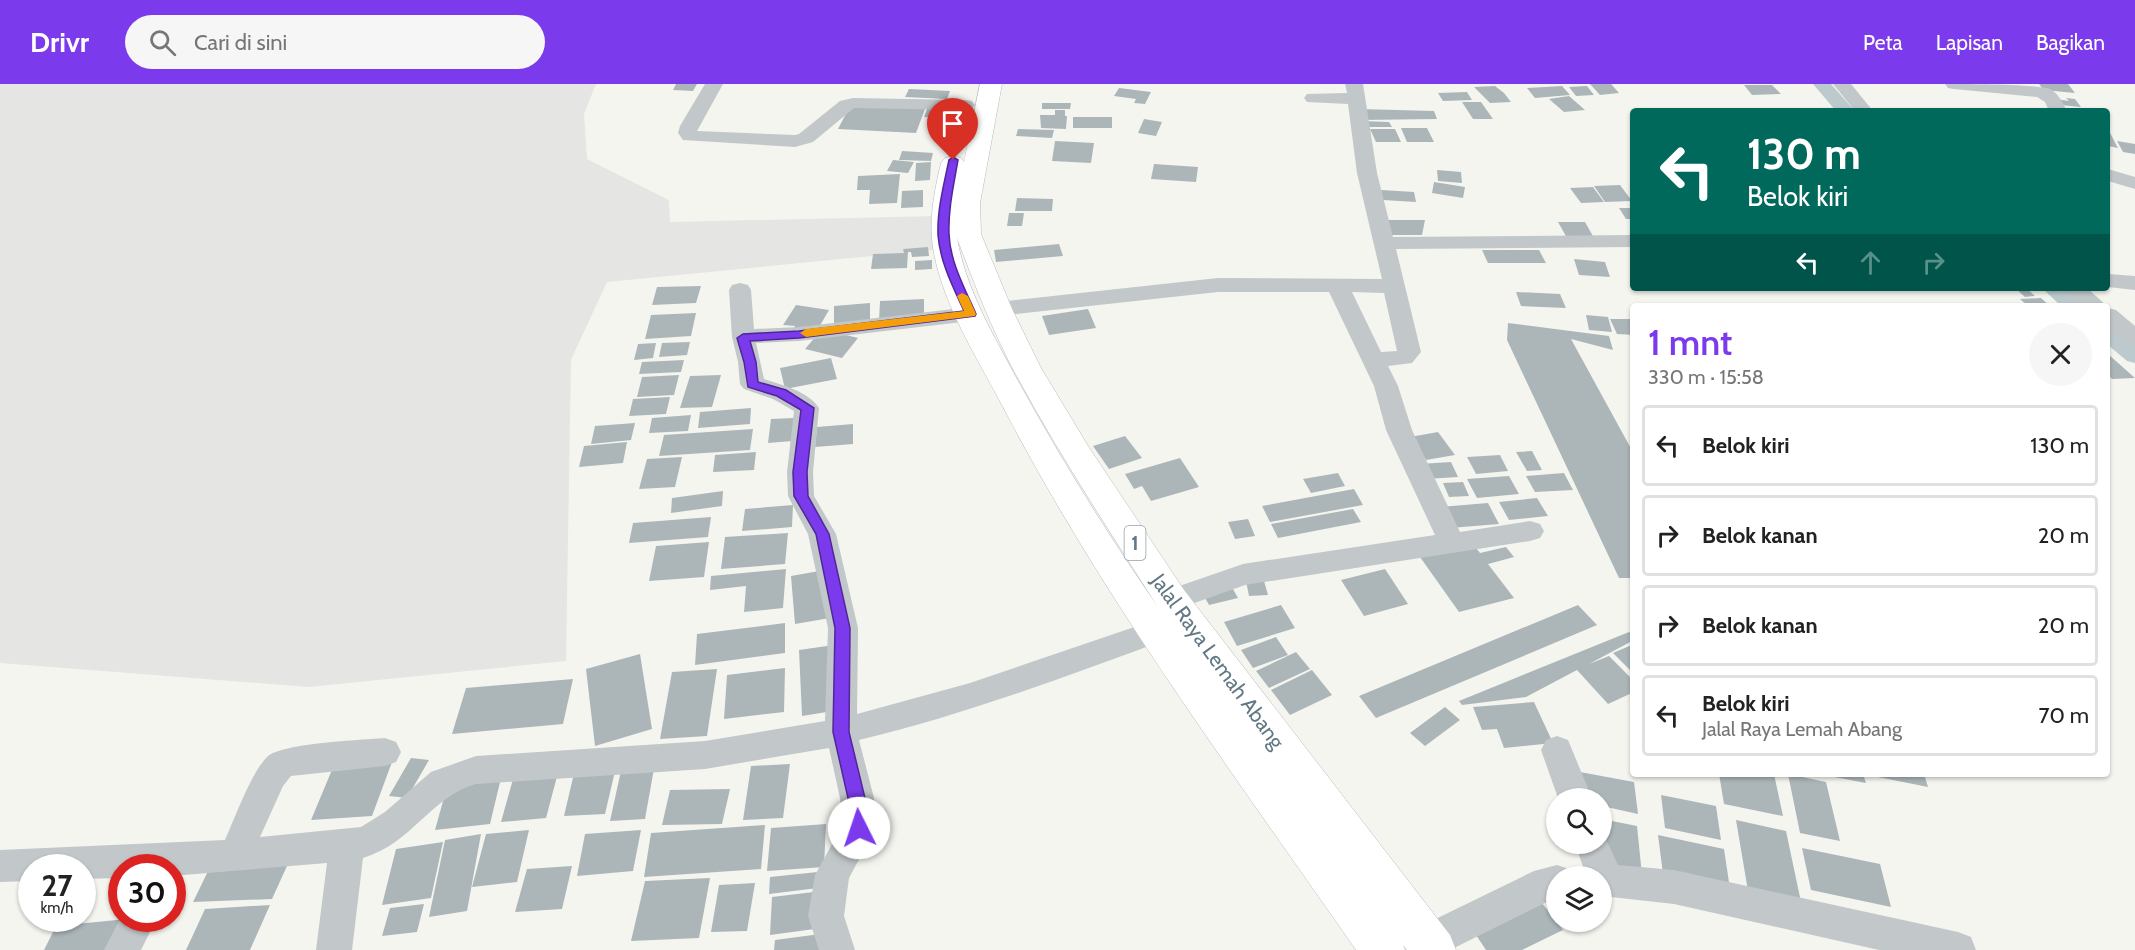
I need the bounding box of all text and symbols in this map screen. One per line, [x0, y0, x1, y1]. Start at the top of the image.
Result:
search box [125, 15, 545, 69]
text: Drivr [30, 25, 89, 59]
icon: search [146, 26, 179, 59]
text: Cari di sini [194, 29, 287, 56]
text: Peta [1863, 30, 1903, 55]
text: Lapisan [1936, 30, 2003, 55]
text: Bagikan [2036, 30, 2105, 55]
pin [927, 98, 978, 160]
icon: arrive [936, 107, 969, 140]
text: 130 m [1747, 128, 1861, 180]
icon: left [1648, 132, 1726, 210]
text: Belok kiri [1747, 180, 1848, 213]
icon: left [1791, 246, 1824, 279]
icon: ahead [1854, 246, 1887, 279]
icon: right [1917, 246, 1950, 279]
text: 1 mnt [1648, 320, 1732, 364]
button: close [2029, 323, 2092, 386]
text: 330 m · 15:58 [1648, 365, 1764, 389]
icon: left [1651, 429, 1684, 462]
text: Belok kiri [1702, 432, 1789, 459]
text: 130 m [2030, 432, 2089, 459]
icon: right [1651, 519, 1684, 552]
text: Belok kanan [1702, 522, 1818, 549]
text: 20 m [2038, 522, 2089, 549]
road number: 1 [1124, 526, 1146, 560]
street label: Jalal Raya Lemah Abang [1146, 568, 1290, 754]
icon: right [1651, 609, 1684, 642]
text: Belok kanan [1702, 612, 1818, 639]
text: 20 m [2038, 612, 2089, 639]
text: Belok kiri [1702, 690, 1789, 717]
icon: left [1651, 699, 1684, 732]
text: 70 m [2039, 702, 2089, 729]
text: Jalal Raya Lemah Abang [1702, 717, 1902, 741]
map controls [1546, 788, 1612, 932]
button: search [1546, 788, 1612, 854]
position arrow [827, 796, 891, 860]
speed limit sign: 30 [108, 854, 186, 932]
button: layers [1546, 866, 1612, 932]
text: 27 [41, 867, 73, 904]
text: km/h [41, 899, 73, 917]

